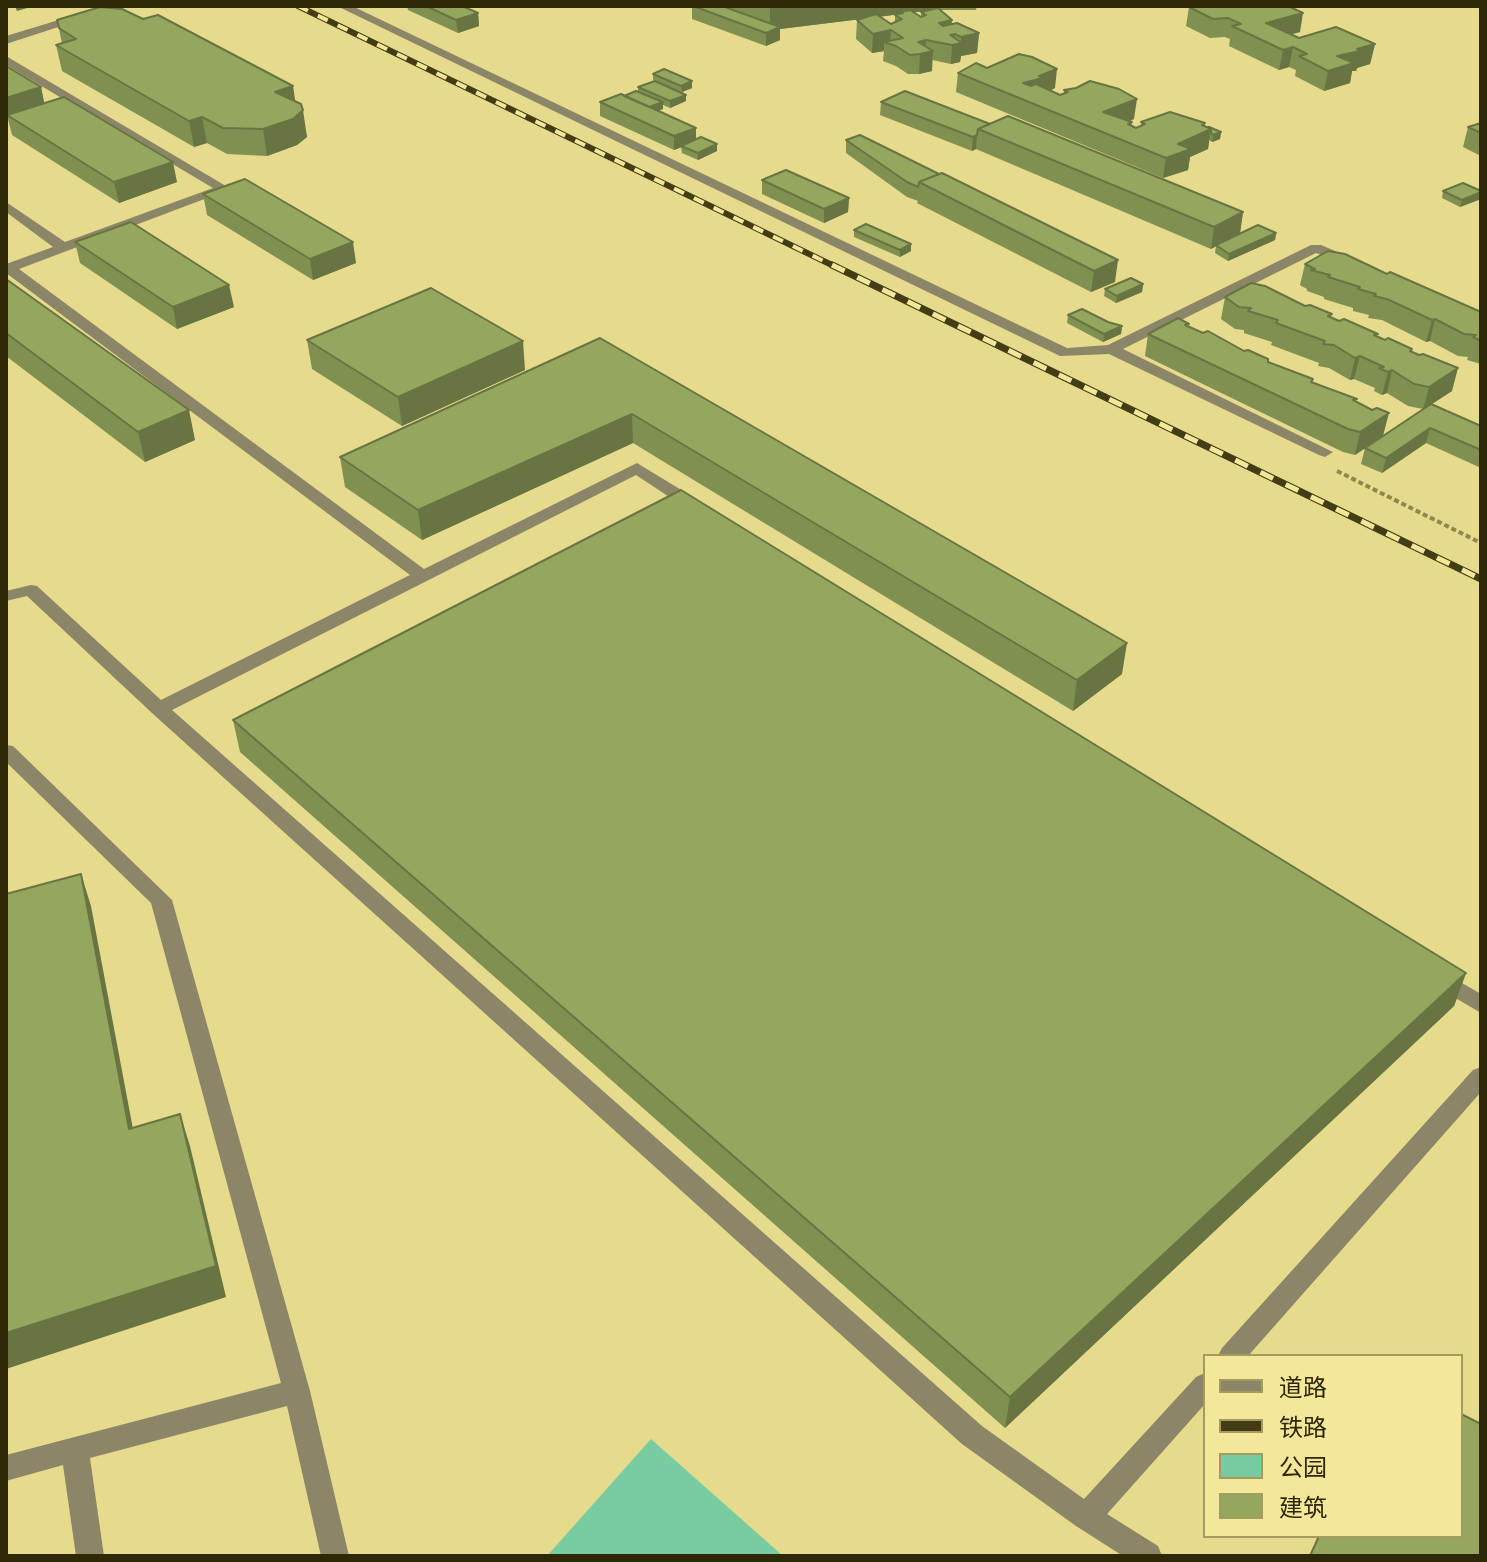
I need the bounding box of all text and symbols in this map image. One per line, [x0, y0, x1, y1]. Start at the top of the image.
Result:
legend [1203, 1354, 1463, 1538]
text: 道路 [1279, 1371, 1327, 1404]
text: 铁路 [1279, 1411, 1327, 1444]
text: 公园 [1279, 1451, 1327, 1484]
text: 建筑 [1279, 1491, 1327, 1524]

